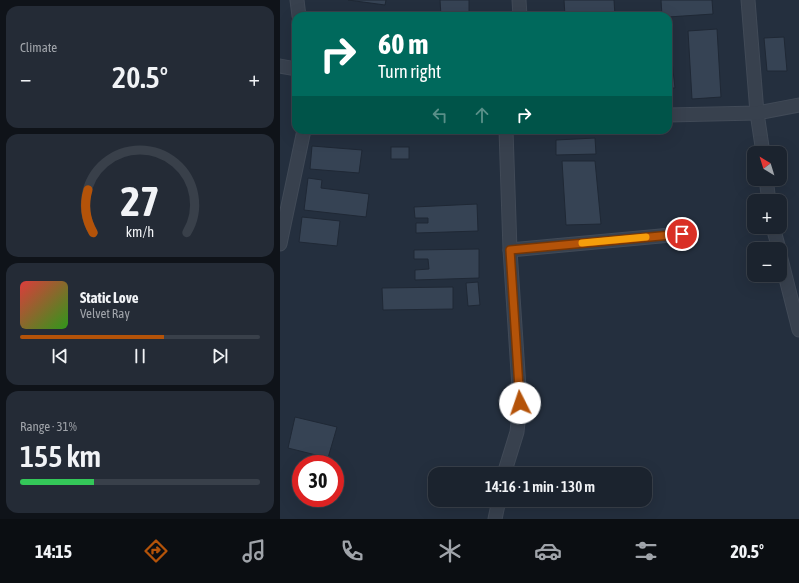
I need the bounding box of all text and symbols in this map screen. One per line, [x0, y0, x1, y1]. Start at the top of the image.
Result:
icon: right [312, 28, 364, 80]
text: 60 m [378, 28, 428, 60]
text: Climate [20, 40, 57, 55]
text: 20.5° [112, 60, 168, 94]
text: Turn right [378, 61, 441, 82]
text: − [20, 65, 31, 91]
text: + [249, 65, 260, 91]
icon: left [429, 104, 451, 126]
icon: ahead [471, 104, 493, 126]
icon: right [513, 104, 535, 126]
north arrow [747, 146, 787, 186]
map controls [747, 146, 787, 282]
text: 27 [120, 177, 160, 225]
button: + [747, 194, 787, 234]
pin [665, 217, 699, 251]
icon: arrive [671, 223, 693, 245]
text: km/h [126, 224, 154, 240]
button: − [747, 242, 787, 282]
text: Static Love [80, 289, 139, 306]
text: Velvet Ray [80, 306, 130, 321]
icon: previous [49, 345, 71, 367]
icon: pause [129, 345, 151, 367]
icon: next [209, 345, 231, 367]
position arrow [499, 382, 541, 424]
text: Range · 31% [20, 419, 77, 434]
text: 155 km [20, 439, 101, 473]
speed limit sign: 30 [292, 455, 344, 507]
text: 14:16 · 1 min · 130 m [485, 478, 595, 495]
icon: directions [142, 537, 170, 565]
icon: music [240, 537, 268, 565]
icon: phone [338, 537, 366, 565]
icon: climate [436, 537, 464, 565]
icon: car [534, 537, 562, 565]
icon: filters [632, 537, 660, 565]
text: 14:15 [35, 541, 72, 562]
text: 20.5° [730, 541, 764, 562]

